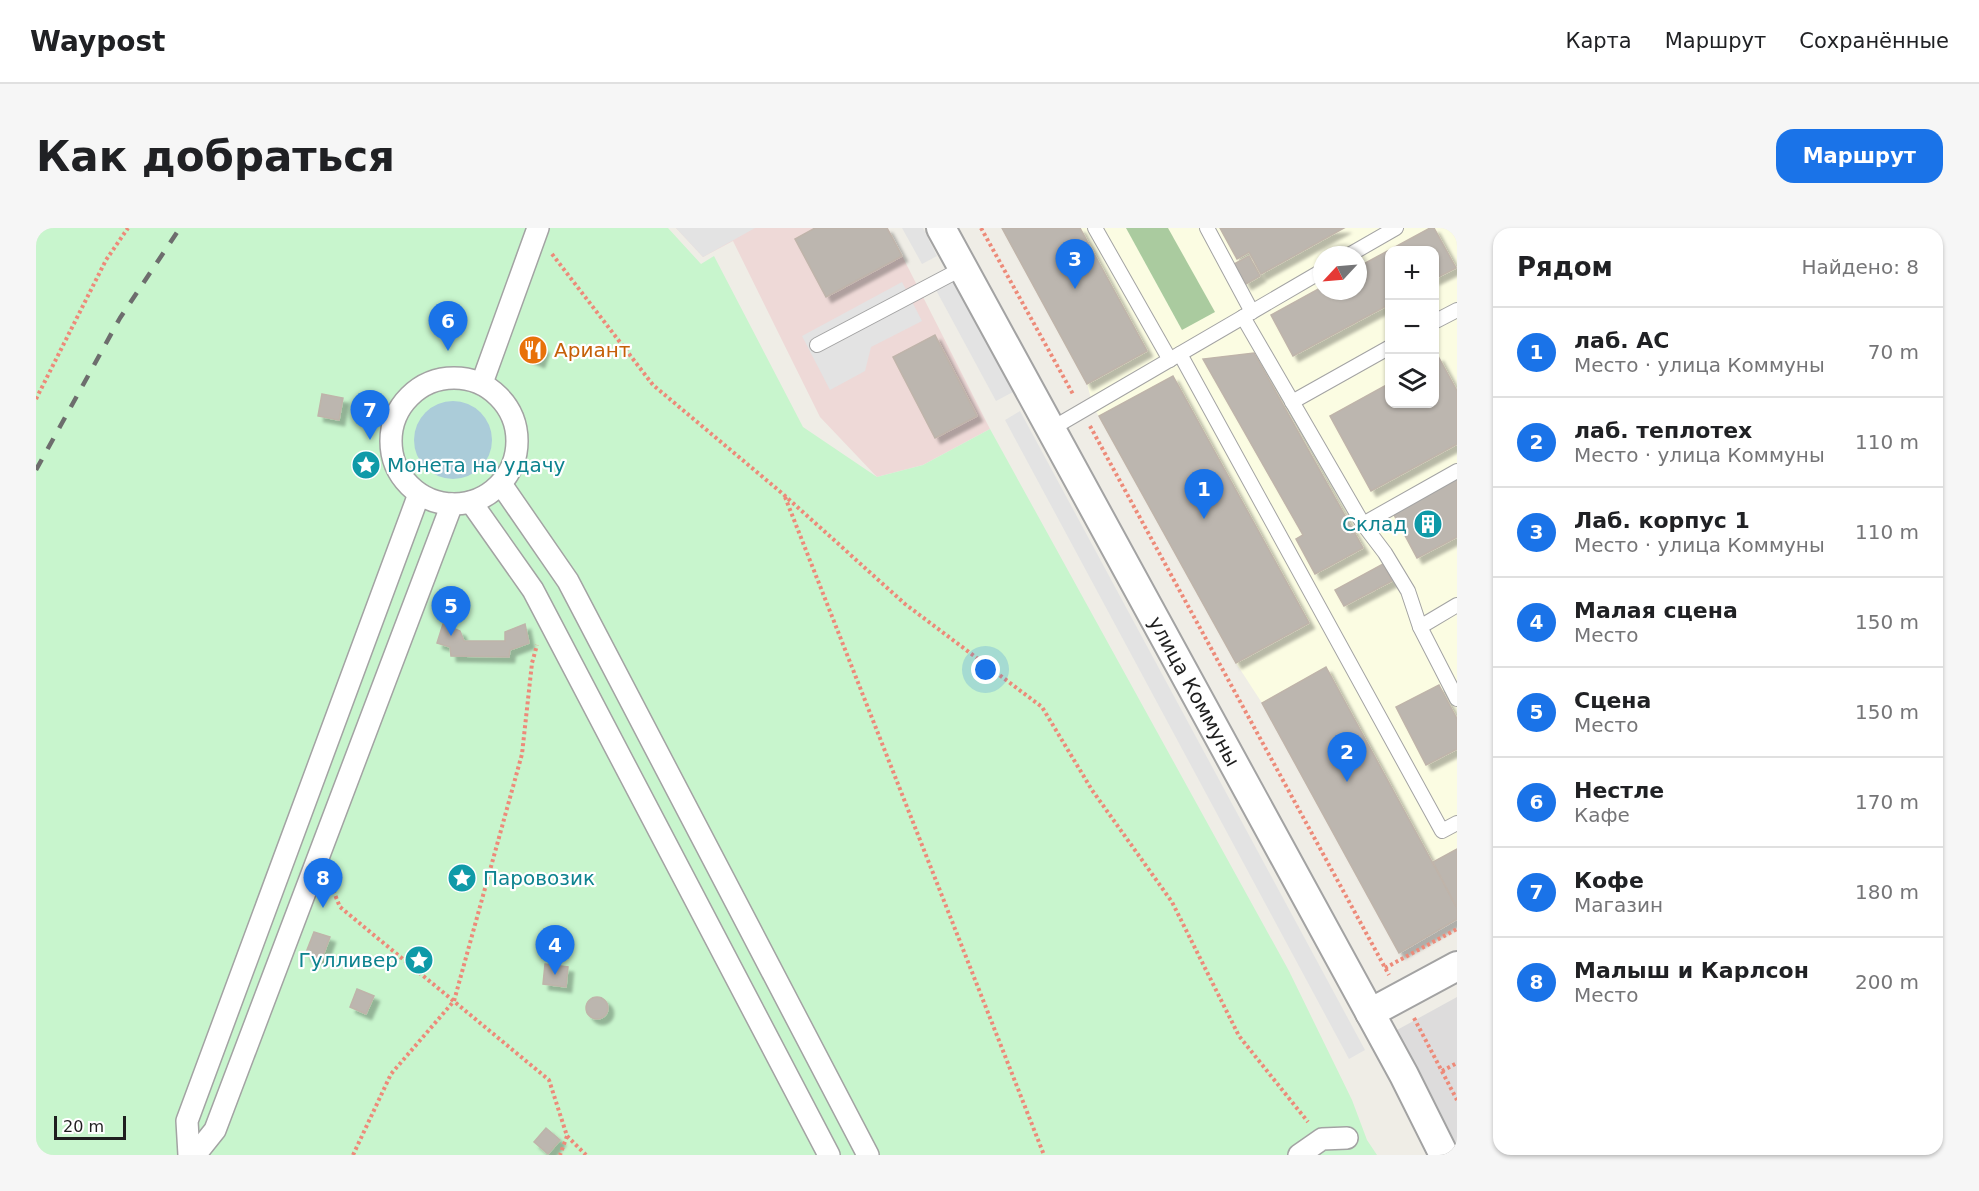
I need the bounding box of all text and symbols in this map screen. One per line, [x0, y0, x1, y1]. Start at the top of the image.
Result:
text: Waypost [30, 25, 166, 58]
text: Карта [1566, 29, 1632, 53]
text: Маршрут [1665, 29, 1766, 53]
text: Сохранённые [1799, 29, 1949, 53]
button: Маршрут [1776, 129, 1943, 183]
text: Как добраться [36, 132, 395, 181]
pin: 3 [1056, 239, 1094, 289]
north arrow [1313, 246, 1367, 300]
map controls [1385, 246, 1439, 408]
button: + [1385, 246, 1439, 300]
text: Рядом [1517, 252, 1613, 282]
text: Найдено: 8 [1801, 255, 1919, 279]
button: − [1385, 300, 1439, 354]
pin: 6 [428, 302, 468, 351]
text: лаб. АС [1574, 328, 1670, 353]
restaurant icon: Ариант [517, 334, 549, 366]
place label: Ариант [554, 338, 631, 362]
text: 1 [1530, 340, 1543, 364]
text: 70 m [1868, 340, 1919, 364]
text: Место · улица Коммуны [1574, 353, 1825, 377]
button: layers [1385, 354, 1439, 408]
pin: 7 [350, 390, 390, 440]
text: лаб. теплотех [1574, 418, 1752, 443]
text: 2 [1530, 430, 1543, 454]
text: 110 m [1855, 430, 1919, 454]
text: Место · улица Коммуны [1574, 443, 1825, 467]
place icon: Монета на удачу [350, 449, 382, 481]
place label: Монета на удачу [387, 453, 566, 477]
pin: 1 [1184, 470, 1224, 519]
building icon: Склад [1412, 508, 1444, 540]
text: Лаб. корпус 1 [1574, 508, 1750, 533]
place label: Склад [1342, 512, 1407, 536]
text: 3 [1530, 520, 1543, 544]
text: 110 m [1855, 520, 1919, 544]
text: Место · улица Коммуны [1574, 533, 1825, 557]
pin: 5 [432, 586, 470, 636]
text: Малая сцена [1574, 598, 1738, 623]
text: 4 [1530, 610, 1543, 634]
text: 150 m [1855, 610, 1919, 634]
street label: улица Коммуны [1144, 612, 1245, 770]
text: Место [1574, 623, 1638, 647]
your location [971, 655, 1000, 684]
text: Сцена [1574, 688, 1651, 713]
text: 5 [1530, 700, 1543, 724]
text: 150 m [1855, 700, 1919, 724]
text: Место [1574, 713, 1638, 737]
pin: 2 [1328, 732, 1366, 782]
text: Нестле [1574, 778, 1664, 803]
text: 6 [1530, 790, 1543, 814]
text: 170 m [1855, 790, 1919, 814]
text: Кафе [1574, 803, 1630, 827]
pin: 8 [304, 858, 342, 908]
place icon: Паровозик [446, 862, 478, 894]
place label: Паровозик [483, 866, 595, 890]
text: Кофе [1574, 868, 1644, 893]
text: 7 [1530, 880, 1543, 904]
text: 180 m [1855, 880, 1919, 904]
text: Магазин [1574, 893, 1663, 917]
pin: 4 [536, 926, 574, 975]
place icon: Гулливер [403, 944, 435, 976]
place label: Гулливер [299, 948, 398, 972]
text: Малыш и Карлсон [1574, 958, 1809, 983]
text: 8 [1530, 970, 1543, 994]
text: 200 m [1855, 970, 1919, 994]
text: Место [1574, 983, 1638, 1007]
scale bar [54, 1113, 126, 1140]
text: 20 m [63, 1117, 104, 1136]

